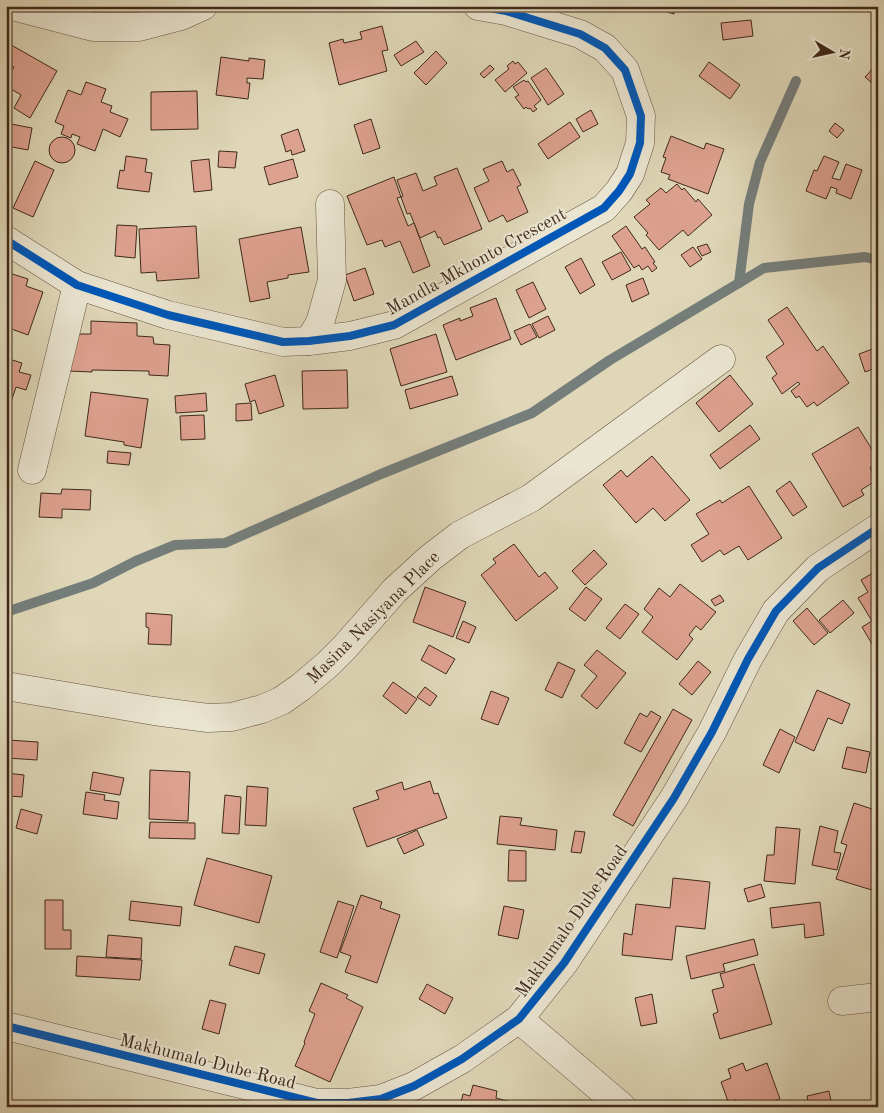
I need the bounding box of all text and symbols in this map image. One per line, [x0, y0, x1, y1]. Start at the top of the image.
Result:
north arrow [806, 28, 856, 78]
text: N [836, 47, 852, 61]
street label: Mandla Mkhonto Crescent [383, 205, 569, 319]
street label: Masina Nasiyana Place [304, 548, 443, 687]
street label: Makhumalo Dube Road [513, 842, 631, 1001]
street label: Makhumalo Dube Road [118, 1031, 298, 1093]

